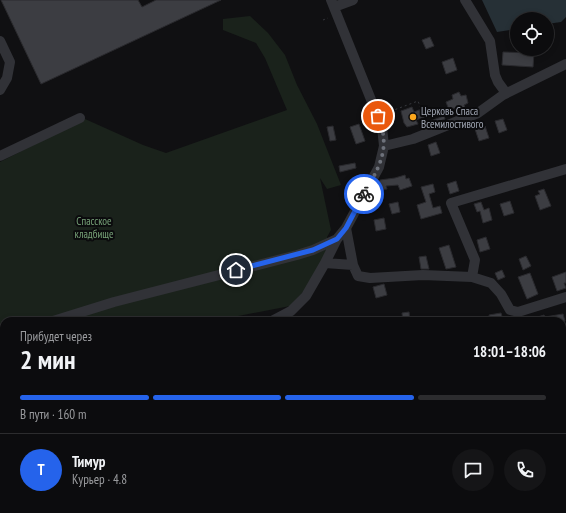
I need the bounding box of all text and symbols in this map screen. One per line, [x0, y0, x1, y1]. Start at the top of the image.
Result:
map controls [510, 12, 554, 56]
button: locate [510, 12, 554, 56]
pin [361, 99, 395, 133]
place label: Церковь Спаса Всемилостивого [421, 104, 484, 131]
icon: bag [367, 105, 389, 127]
marker: Церковь Спаса Всемилостивого [408, 112, 418, 122]
courier [344, 174, 384, 214]
icon: bike [353, 183, 375, 205]
park label: Спасское кладбище [75, 214, 114, 241]
pin [219, 253, 253, 287]
icon: home [225, 259, 247, 281]
text: Прибудет через [20, 328, 92, 345]
text: 18:01–18:06 [473, 342, 546, 361]
text: 2 мин [20, 343, 75, 376]
text: В пути · 160 m [20, 406, 86, 423]
button: chat [452, 449, 494, 491]
button: phone [504, 449, 546, 491]
text: Тимур [72, 452, 105, 471]
text: Т [37, 460, 45, 479]
text: Курьер · 4.8 [72, 471, 127, 488]

